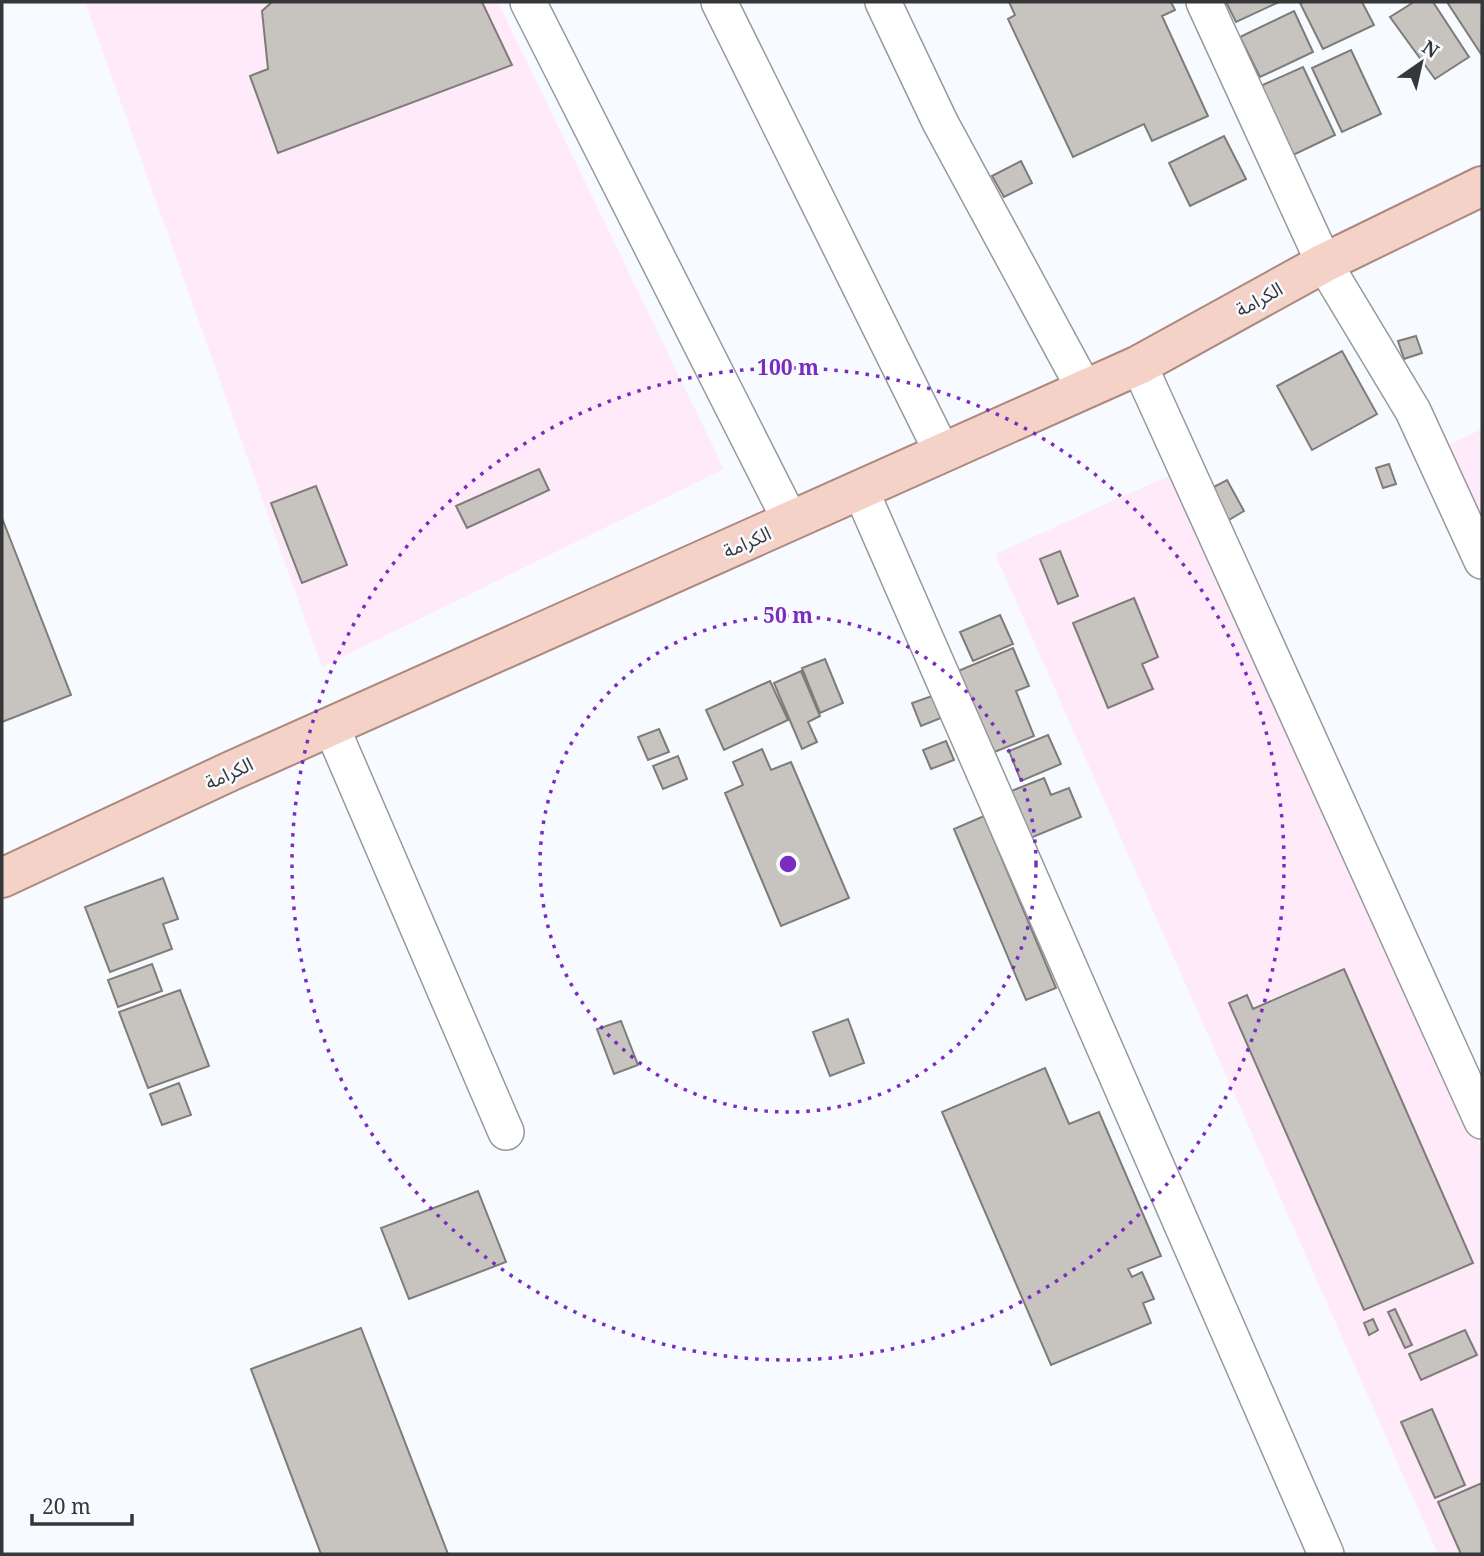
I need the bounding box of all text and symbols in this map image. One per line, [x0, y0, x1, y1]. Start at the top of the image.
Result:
north arrow [1386, 28, 1456, 98]
text: N [1417, 34, 1444, 64]
street label: الكرامة [1231, 276, 1287, 322]
text: 100 m [757, 353, 819, 381]
street label: الكرامة [719, 520, 775, 564]
text: 50 m [763, 601, 813, 629]
street label: الكرامة [201, 751, 257, 795]
centre of rings [776, 852, 800, 876]
scale bar [32, 1482, 131, 1526]
text: 20 m [42, 1492, 91, 1520]

